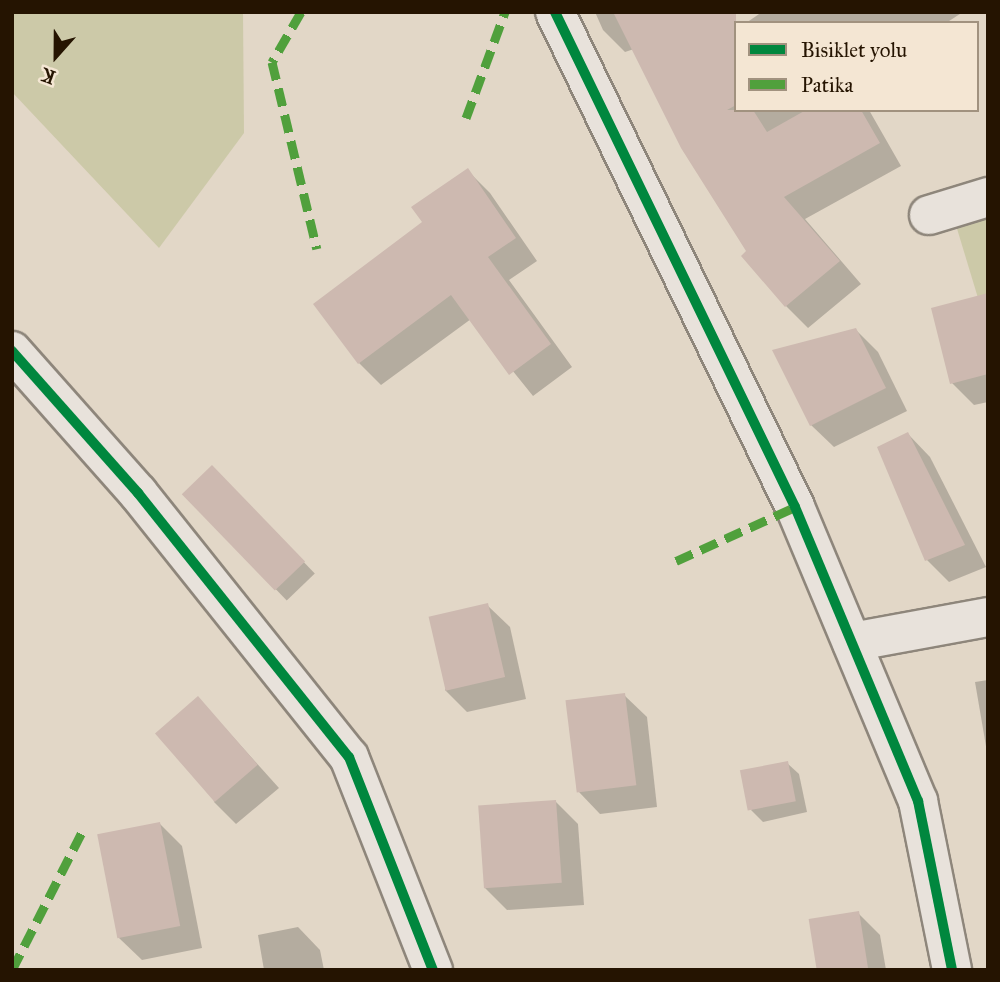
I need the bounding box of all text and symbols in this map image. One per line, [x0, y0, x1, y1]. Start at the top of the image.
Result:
north arrow [21, 21, 91, 91]
legend [734, 21, 979, 112]
text: Bisiklet yolu [801, 37, 907, 63]
text: K [38, 63, 59, 89]
text: Patika [801, 72, 853, 98]

